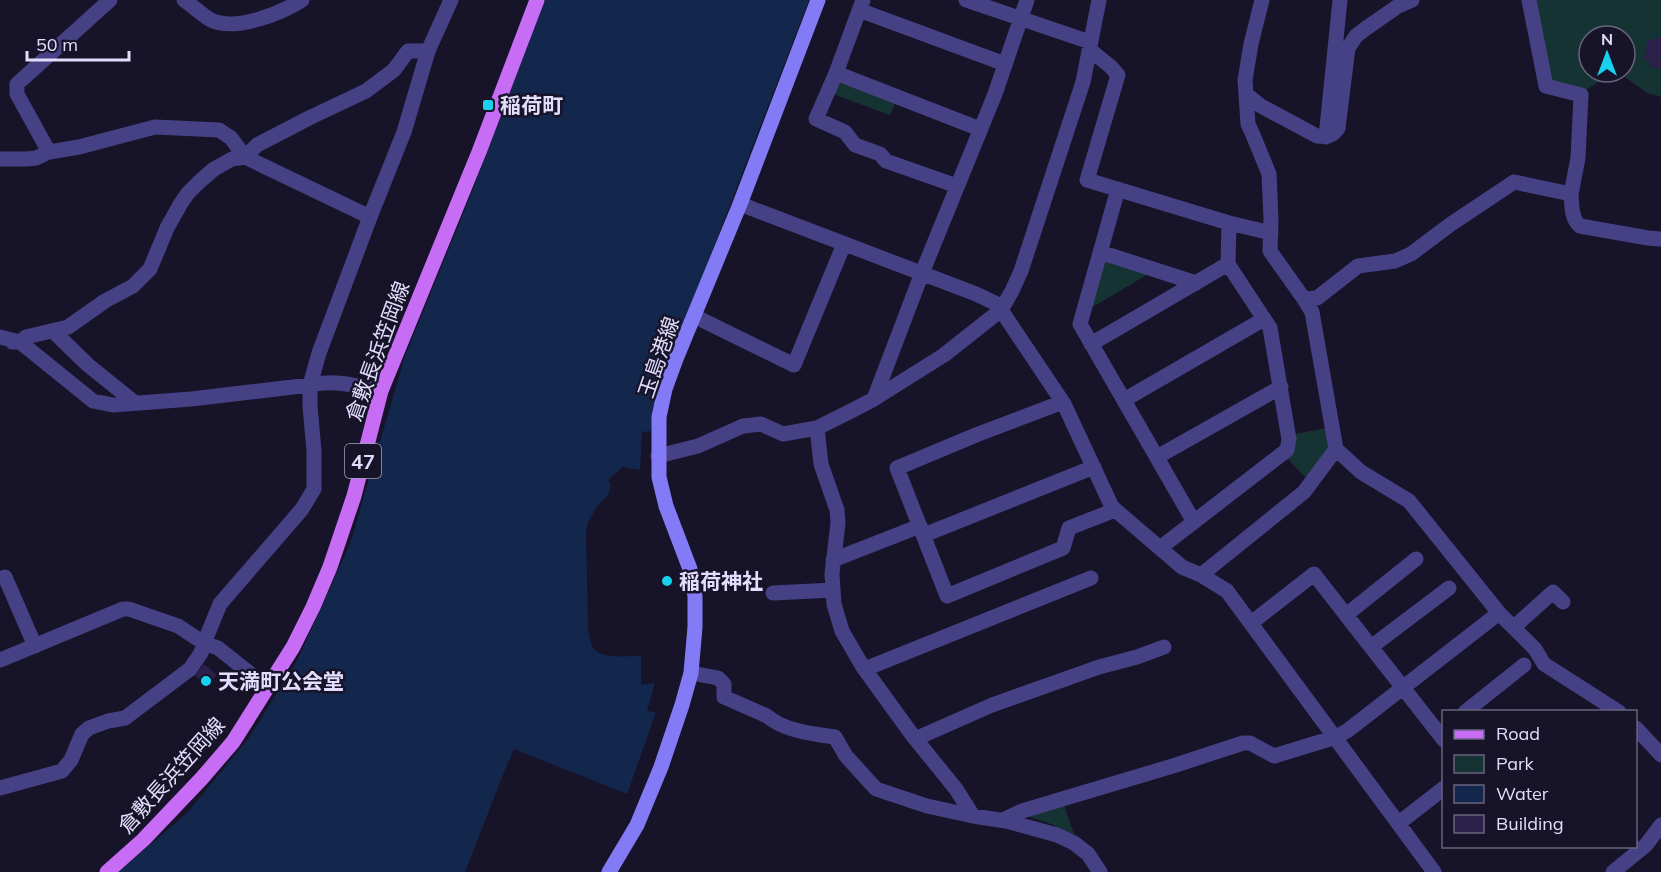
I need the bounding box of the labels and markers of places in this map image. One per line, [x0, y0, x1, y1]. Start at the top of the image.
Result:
place label: 稲荷町 [500, 92, 563, 118]
marker: 稲荷町 [481, 98, 495, 112]
place label: 稲荷神社 [679, 568, 763, 594]
marker: 稲荷神社 [660, 574, 674, 588]
place label: 天満町公会堂 [218, 668, 344, 694]
marker: 天満町公会堂 [199, 674, 213, 688]

